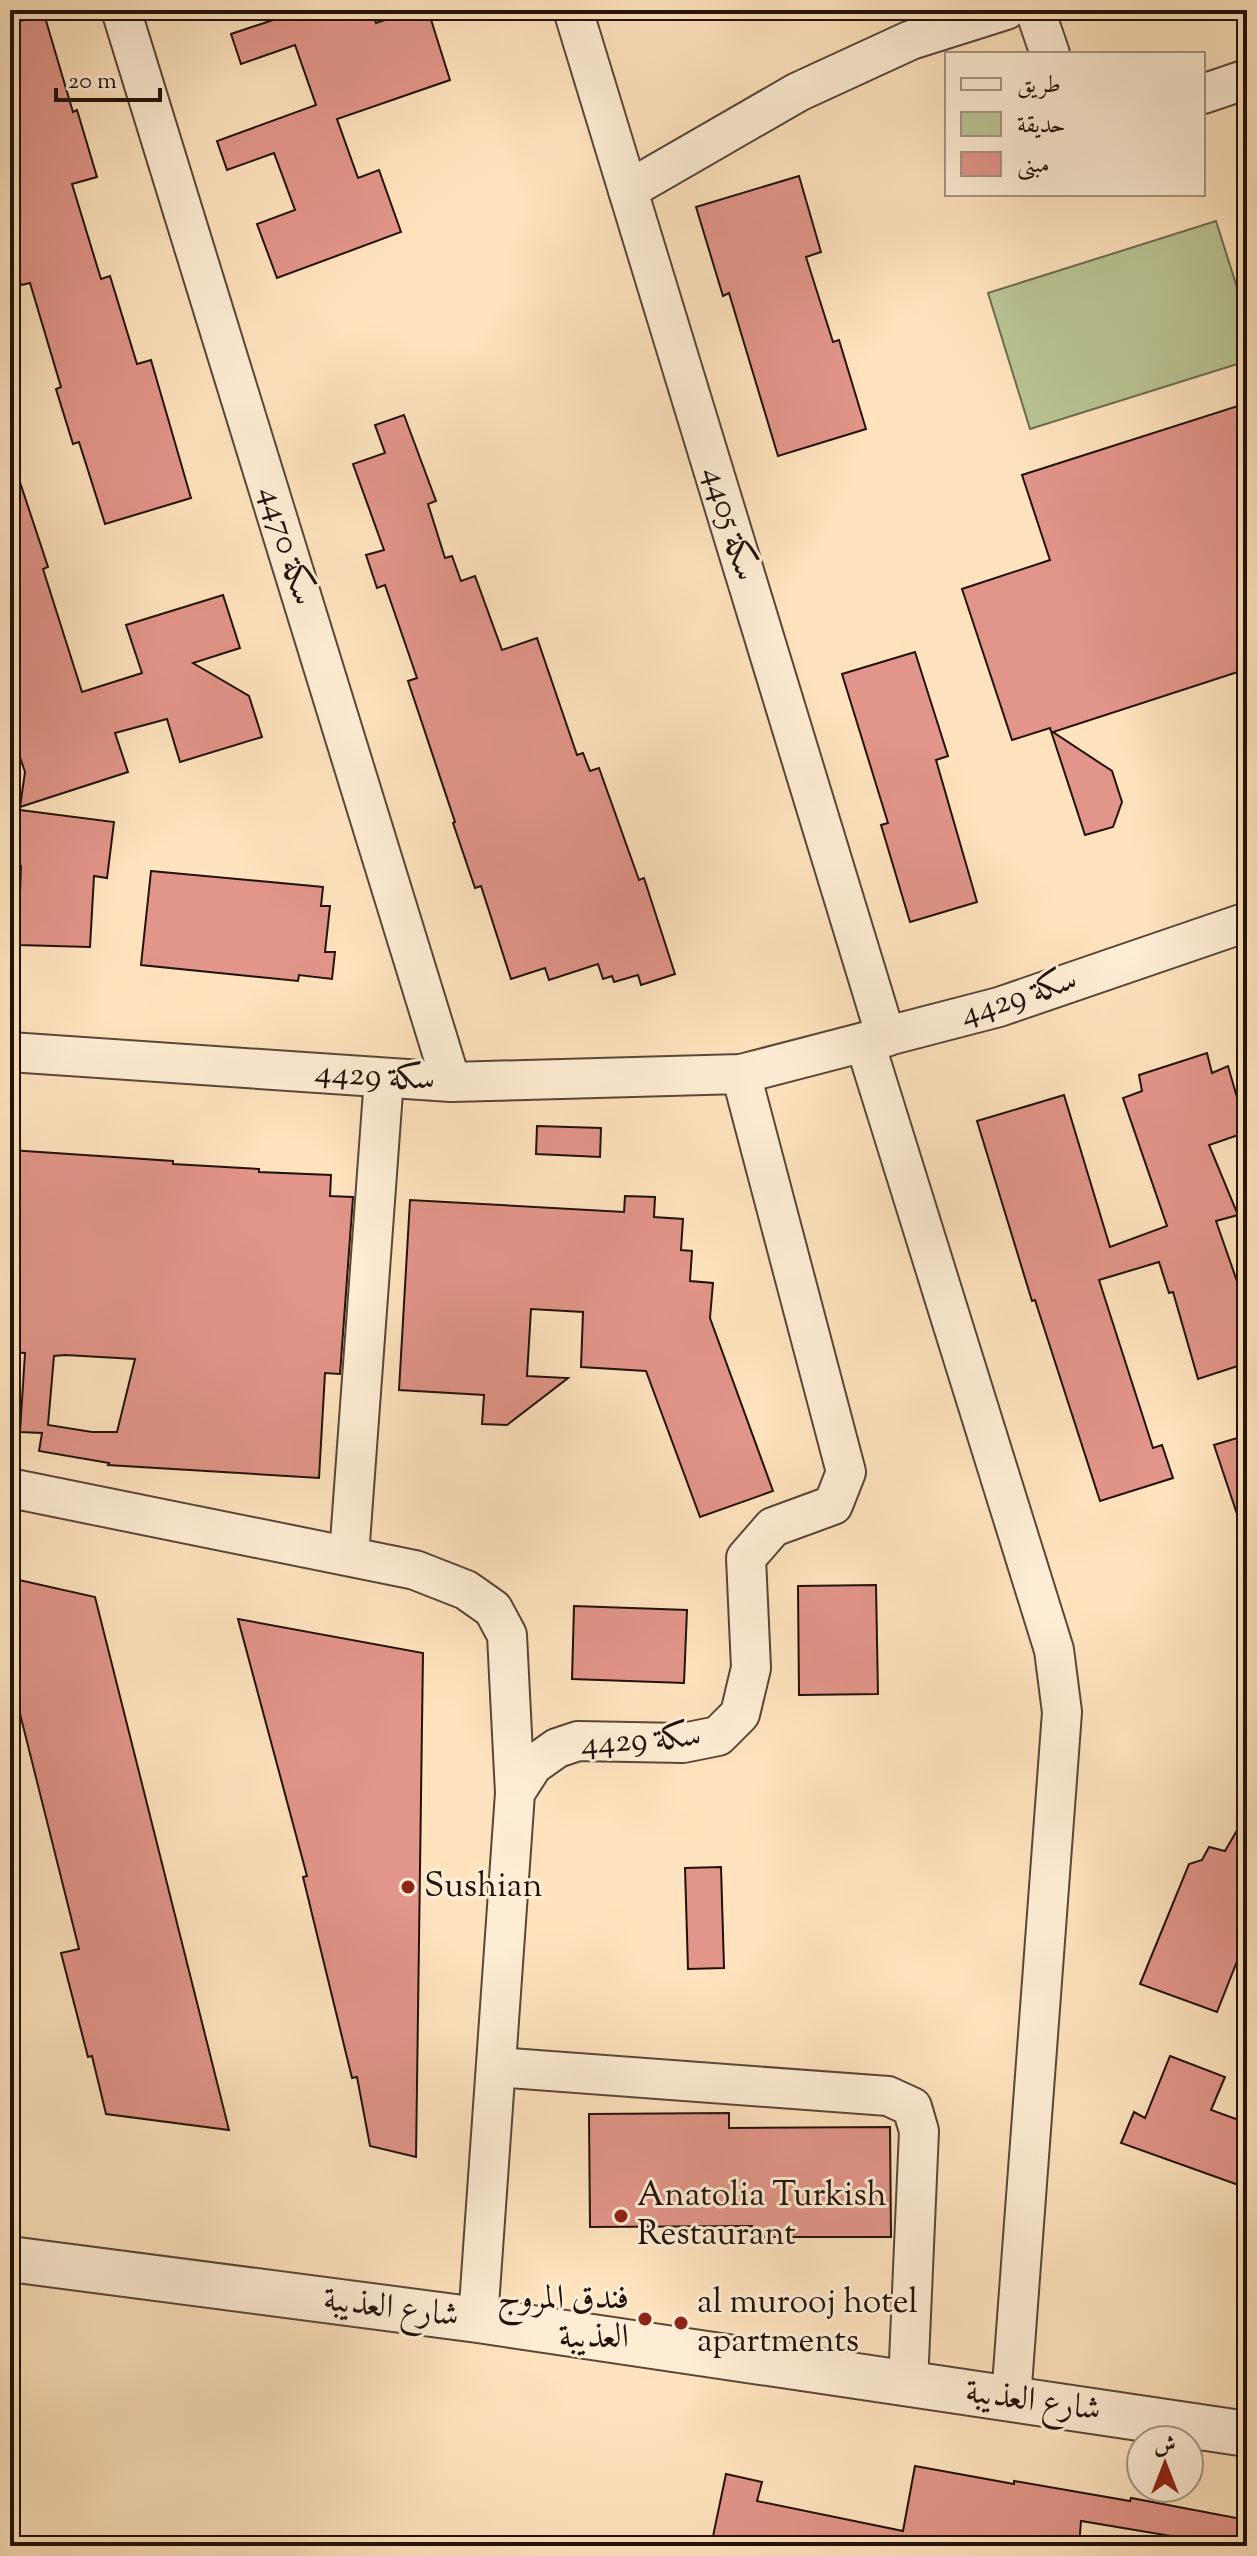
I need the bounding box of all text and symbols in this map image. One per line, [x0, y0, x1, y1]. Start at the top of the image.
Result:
scale bar [56, 52, 160, 102]
legend [945, 52, 1205, 196]
text: 20 m [68, 65, 117, 99]
text: طريق [1017, 69, 1061, 103]
text: حديقة [1017, 109, 1066, 143]
text: مبنى [1017, 149, 1050, 183]
street label: سكة 4405 [688, 461, 770, 587]
street label: سكة 4470 [245, 480, 327, 612]
street label: سكة 4429 [954, 956, 1084, 1040]
street label: سكة 4429 [313, 1048, 437, 1106]
street label: سكة 4429 [579, 1712, 703, 1770]
place label: Sushian [424, 1863, 543, 1912]
marker: Sushian [399, 1878, 417, 1896]
place label: Anatolia Turkish Restaurant [637, 2172, 887, 2260]
marker: Anatolia Turkish Restaurant [612, 2207, 630, 2225]
place label: فندق المروج العذيبة [497, 2275, 629, 2363]
street label: شارع العذيبة [320, 2276, 462, 2343]
place label: al murooj hotel apartments [697, 2279, 918, 2367]
marker: فندق المروج العذيبة [636, 2310, 654, 2328]
marker: al murooj hotel apartments [672, 2314, 690, 2332]
street label: شارع العذيبة [962, 2368, 1104, 2437]
north arrow [1125, 2424, 1205, 2504]
text: ش [1154, 2431, 1176, 2463]

